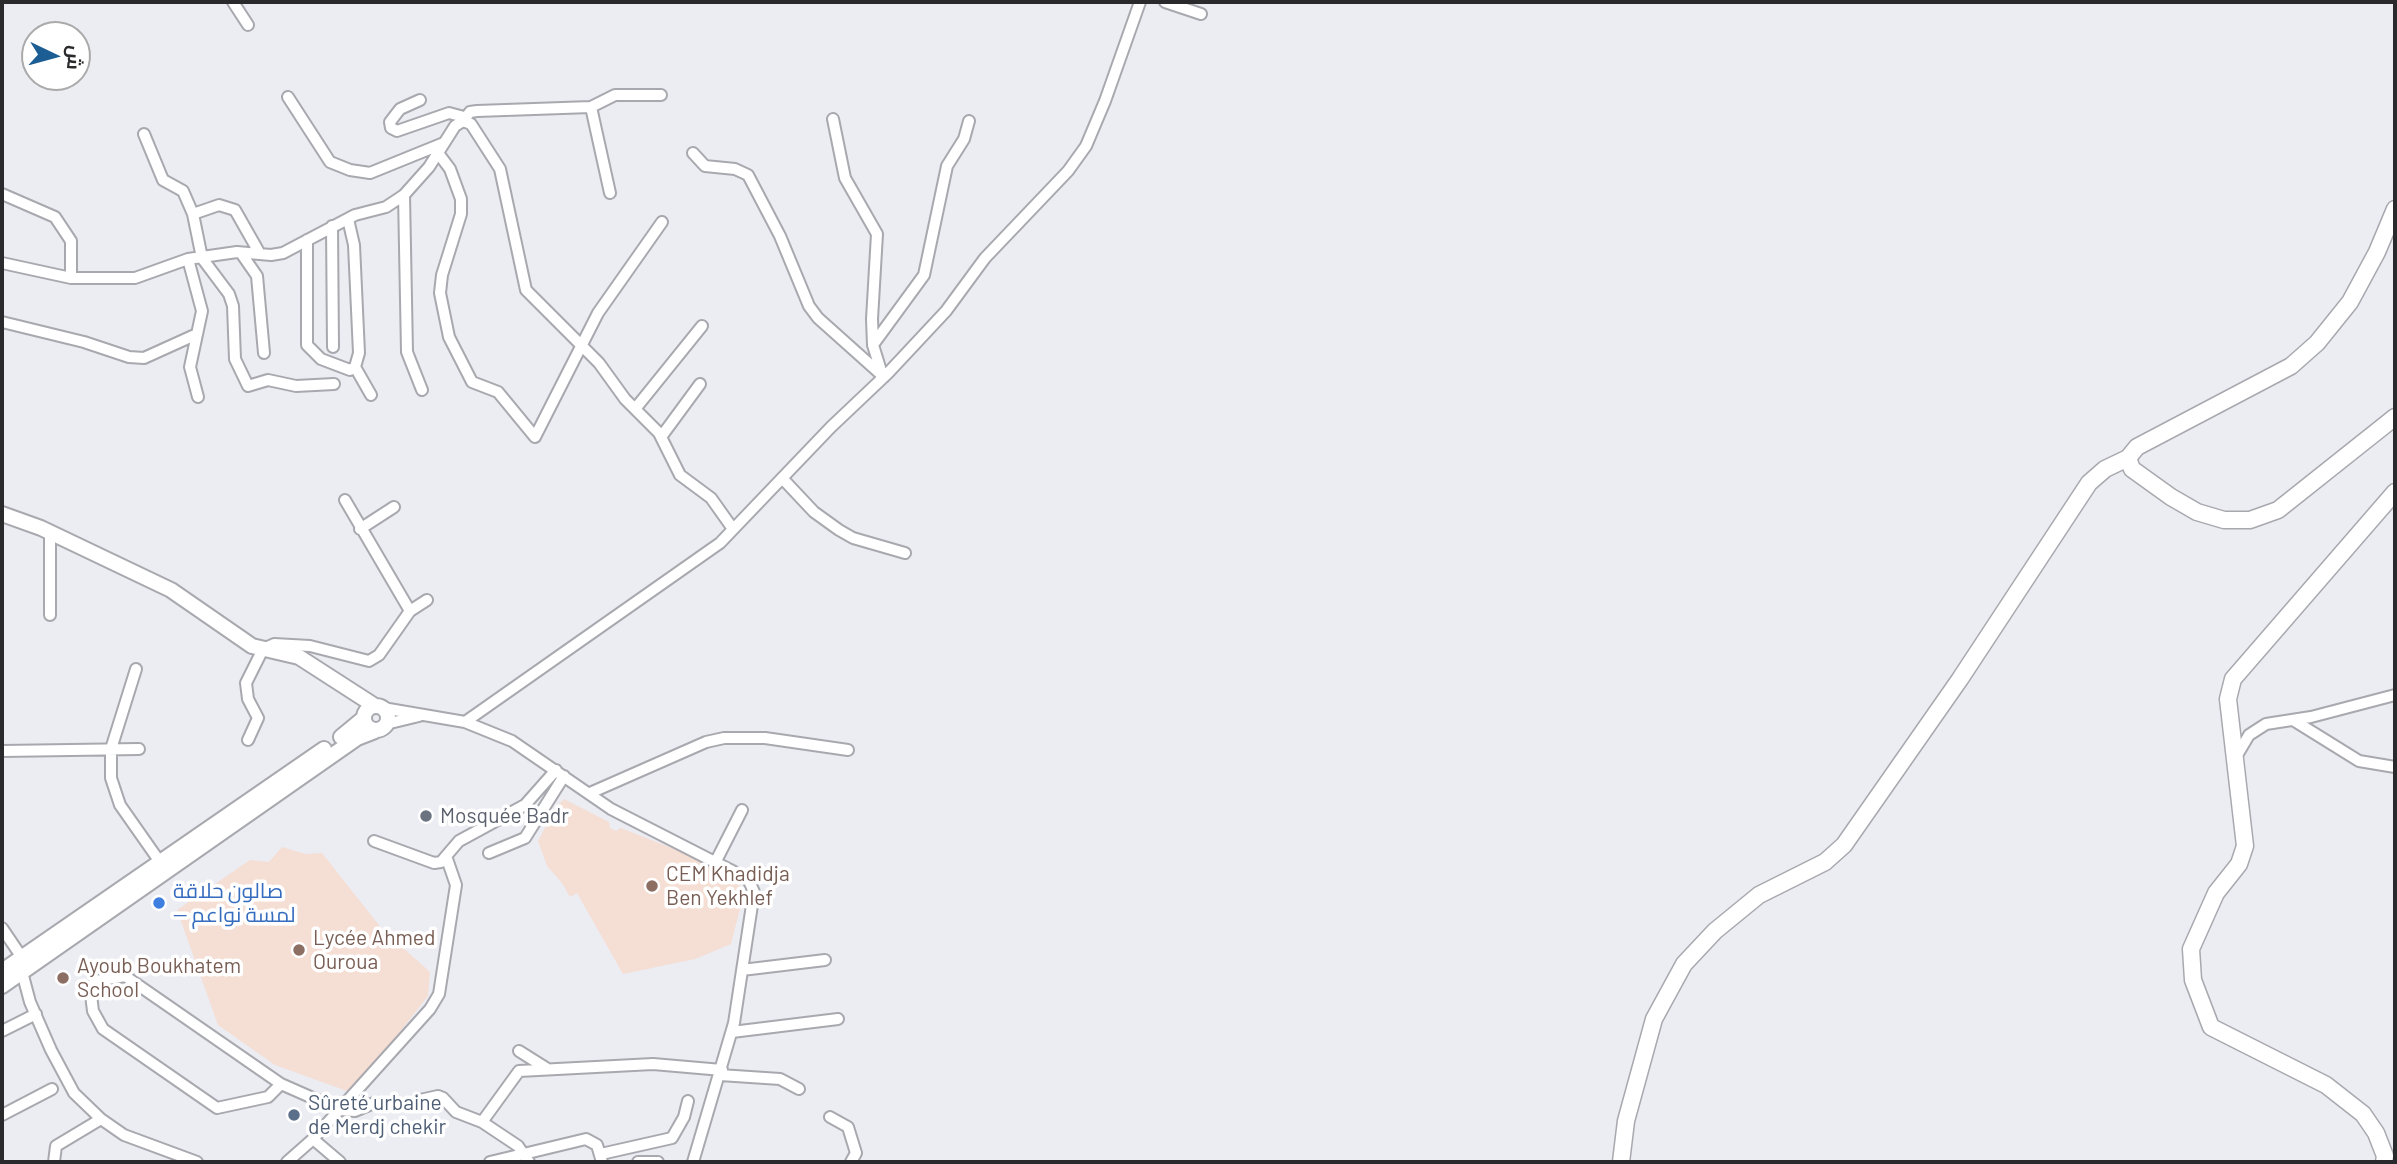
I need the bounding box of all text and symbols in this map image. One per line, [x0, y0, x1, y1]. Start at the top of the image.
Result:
north arrow [21, 21, 91, 91]
text: ش [63, 45, 88, 71]
place label: Mosquée Badr [440, 803, 569, 829]
marker: Mosquée Badr [418, 808, 434, 824]
place label: CEM Khadidja Ben Yekhlef [666, 861, 790, 911]
place label: صالون حلاقة — لمسة نواعم [173, 878, 296, 928]
marker: CEM Khadidja Ben Yekhlef [644, 878, 660, 894]
marker: صالون حلاقة — لمسة نواعم [151, 895, 167, 911]
place label: Lycée Ahmed Ouroua [313, 925, 435, 975]
marker: Lycée Ahmed Ouroua [291, 942, 307, 958]
place label: Ayoub Boukhatem School [77, 953, 241, 1003]
marker: Ayoub Boukhatem School [55, 970, 71, 986]
place label: Sûreté urbaine de Merdj chekir [308, 1090, 446, 1140]
marker: Sûreté urbaine de Merdj chekir [286, 1107, 302, 1123]

